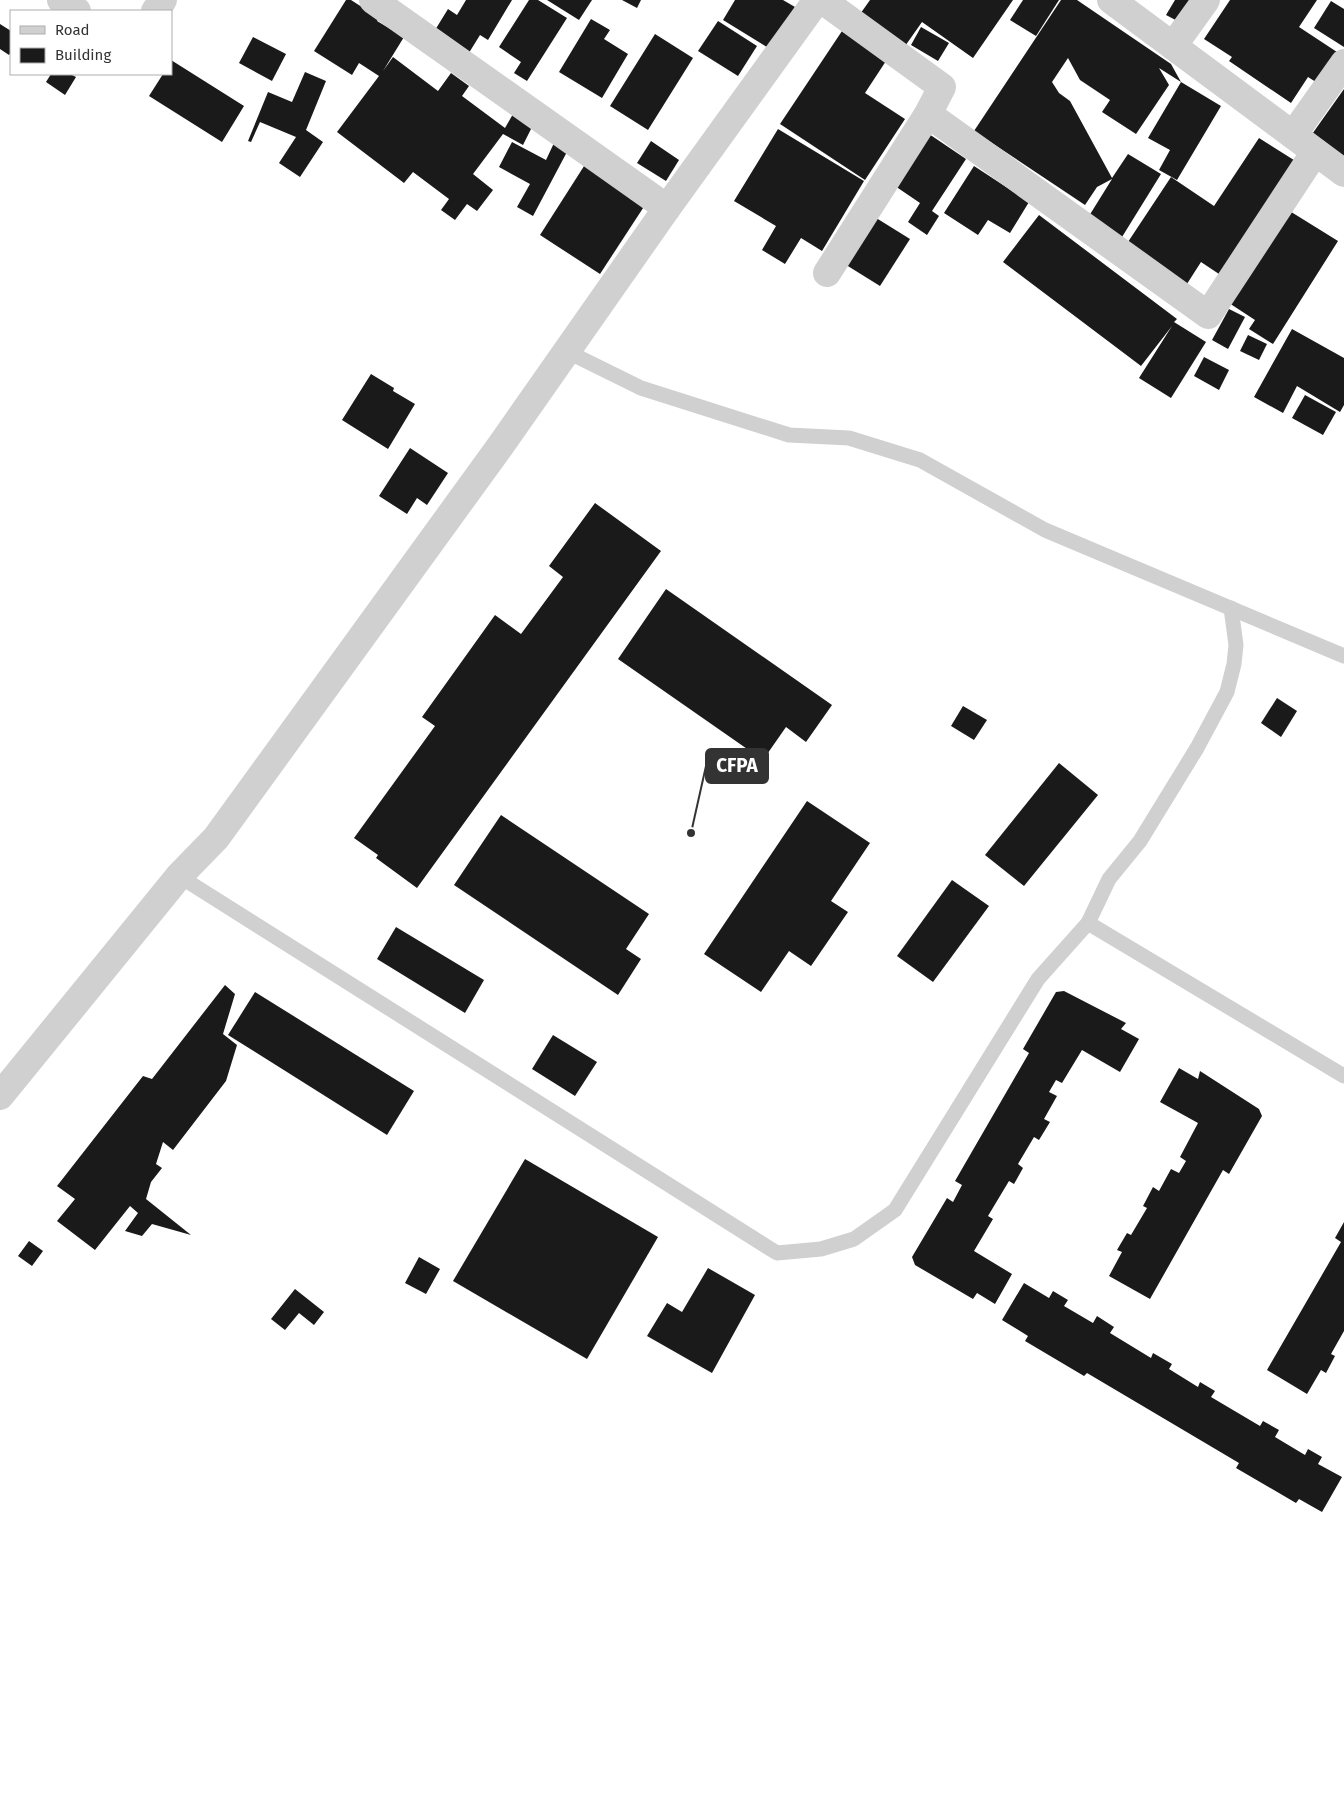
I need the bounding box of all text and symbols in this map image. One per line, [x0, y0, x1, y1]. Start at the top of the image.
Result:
legend [10, 10, 172, 75]
text: Road [55, 21, 90, 39]
text: Building [55, 46, 111, 64]
callout: CFPA [706, 749, 768, 783]
text: CFPA [716, 754, 759, 777]

